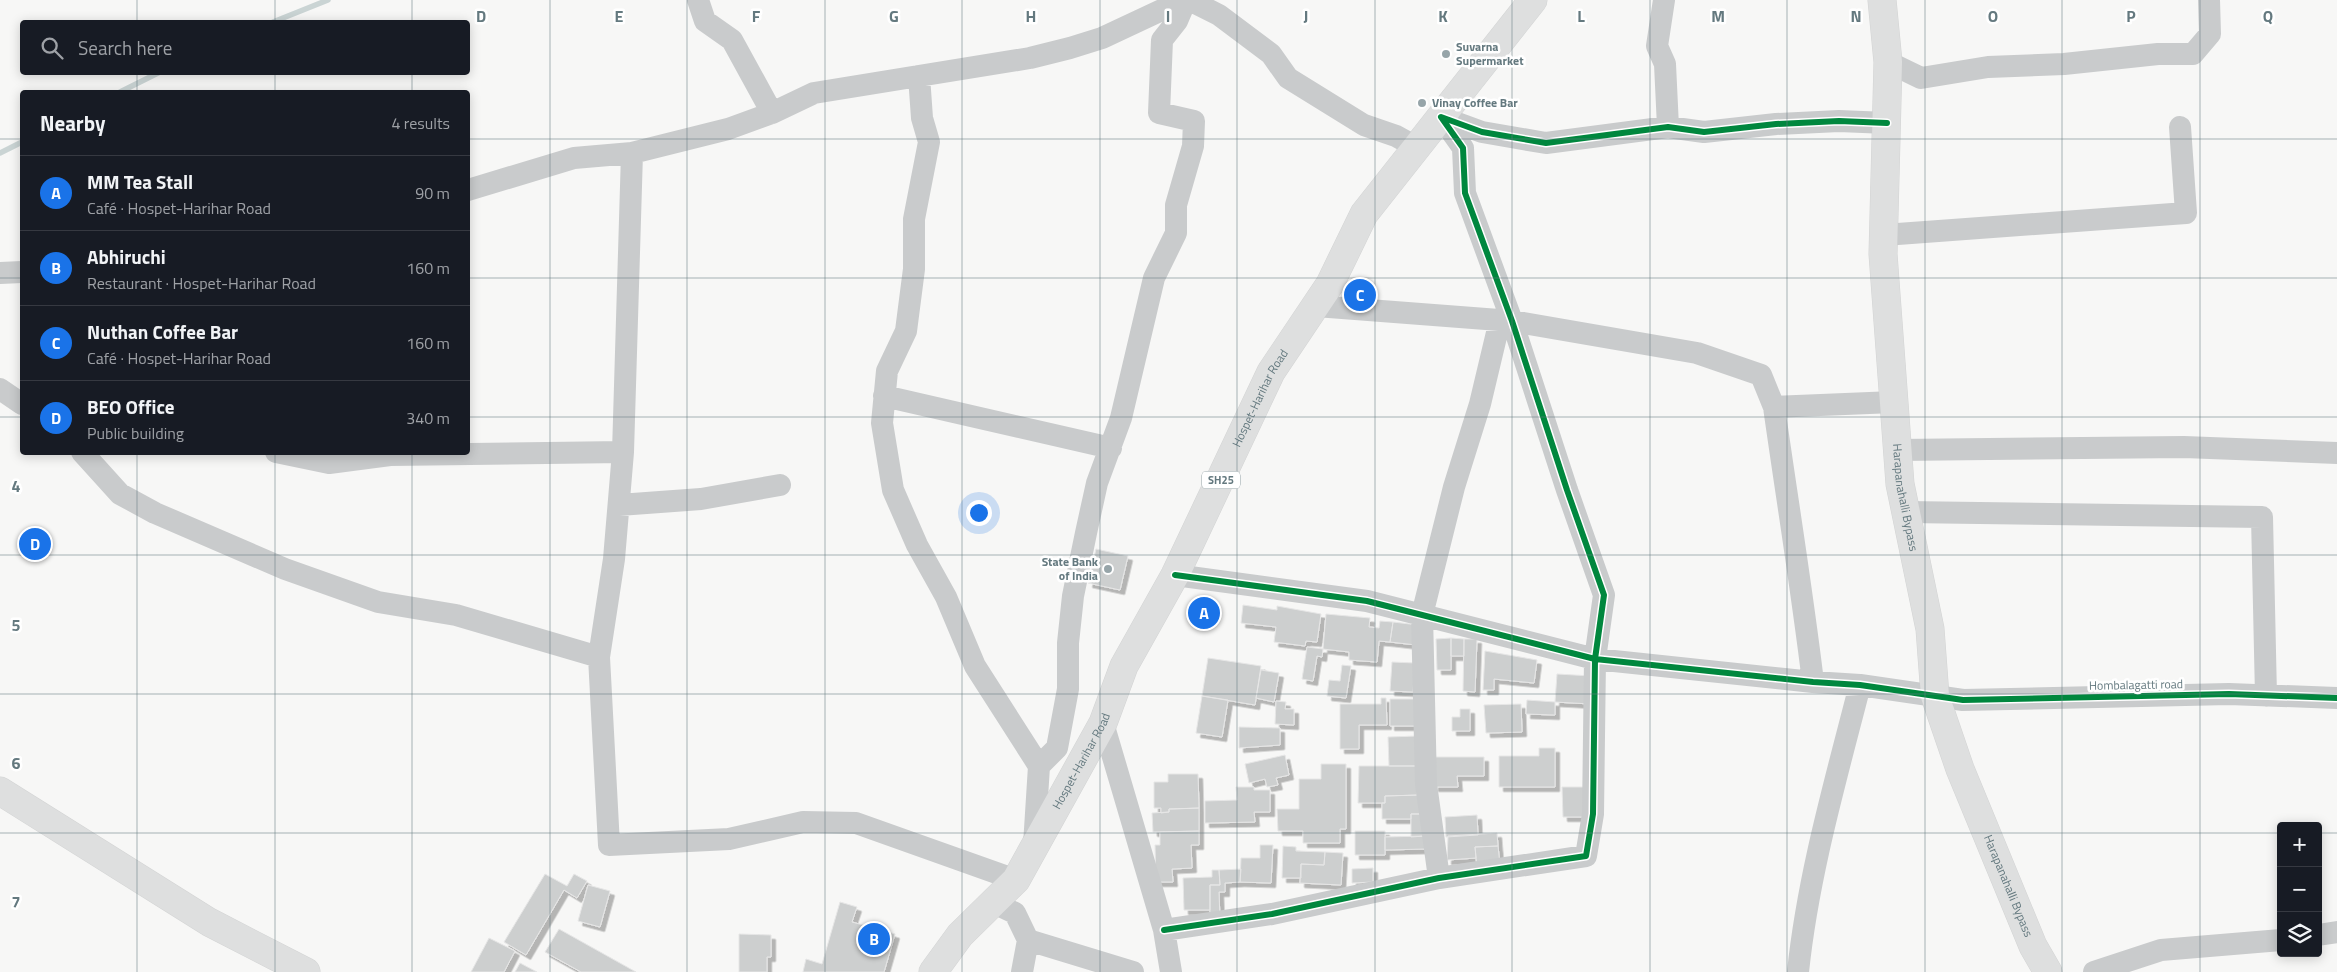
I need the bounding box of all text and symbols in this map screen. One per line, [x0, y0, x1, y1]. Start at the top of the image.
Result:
text: D [476, 4, 486, 28]
text: E [615, 4, 624, 28]
text: F [752, 4, 761, 28]
text: G [889, 4, 899, 28]
text: H [1026, 4, 1036, 28]
text: I [1166, 4, 1170, 28]
text: J [1304, 4, 1308, 28]
text: K [1438, 4, 1448, 28]
text: L [1577, 4, 1585, 28]
text: M [1711, 4, 1725, 28]
text: N [1850, 4, 1862, 28]
text: O [1988, 4, 1998, 28]
text: P [2126, 4, 2136, 28]
text: Q [2263, 4, 2273, 28]
search box [20, 20, 470, 75]
text: Search here [78, 33, 172, 62]
icon: search [38, 34, 66, 62]
place label: Suvarna Supermarket [1456, 37, 1524, 70]
marker: Suvarna Supermarket [1440, 48, 1452, 60]
place label: Vinay Coffee Bar [1432, 93, 1518, 112]
marker: Vinay Coffee Bar [1416, 97, 1428, 109]
text: Nearby [40, 107, 105, 139]
text: 4 results [391, 111, 450, 135]
text: MM Tea Stall [87, 167, 193, 196]
text: A [51, 181, 61, 205]
text: 90 m [415, 181, 450, 205]
text: Café · Hospet-Harihar Road [87, 196, 271, 220]
text: Abhiruchi [87, 242, 166, 271]
text: B [51, 256, 61, 280]
text: 160 m [406, 256, 450, 280]
text: Restaurant · Hospet-Harihar Road [87, 271, 316, 295]
pin: C [1344, 276, 1376, 314]
text: Nuthan Coffee Bar [87, 317, 238, 346]
text: C [52, 331, 60, 355]
text: 160 m [406, 331, 450, 355]
street label: Hospet-Harihar Road [1227, 345, 1293, 450]
text: Café · Hospet-Harihar Road [87, 346, 271, 370]
text: BEO Office [87, 392, 175, 421]
text: D [51, 406, 61, 430]
text: 340 m [406, 406, 450, 430]
text: Public building [87, 421, 184, 445]
street label: Harapanahalli Bypass [1888, 443, 1924, 553]
road number: SH25 [1202, 472, 1240, 488]
text: 4 [12, 474, 21, 498]
your location [966, 500, 992, 526]
pin: D [19, 525, 51, 563]
place label: State Bank of India [1042, 552, 1099, 585]
marker: State Bank of India [1102, 563, 1114, 575]
pin: A [1188, 594, 1220, 632]
text: 5 [12, 613, 21, 637]
street label: Hombalagatti road [2089, 674, 2183, 695]
street label: Hospet-Harihar Road [1047, 710, 1115, 813]
text: 6 [12, 751, 21, 775]
map controls [2277, 822, 2322, 957]
button: + [2277, 822, 2322, 867]
street label: Harapanahalli Bypass [1979, 832, 2038, 940]
button: − [2277, 867, 2322, 912]
text: 7 [12, 890, 20, 914]
button: layers [2277, 912, 2322, 957]
pin: B [858, 920, 890, 958]

